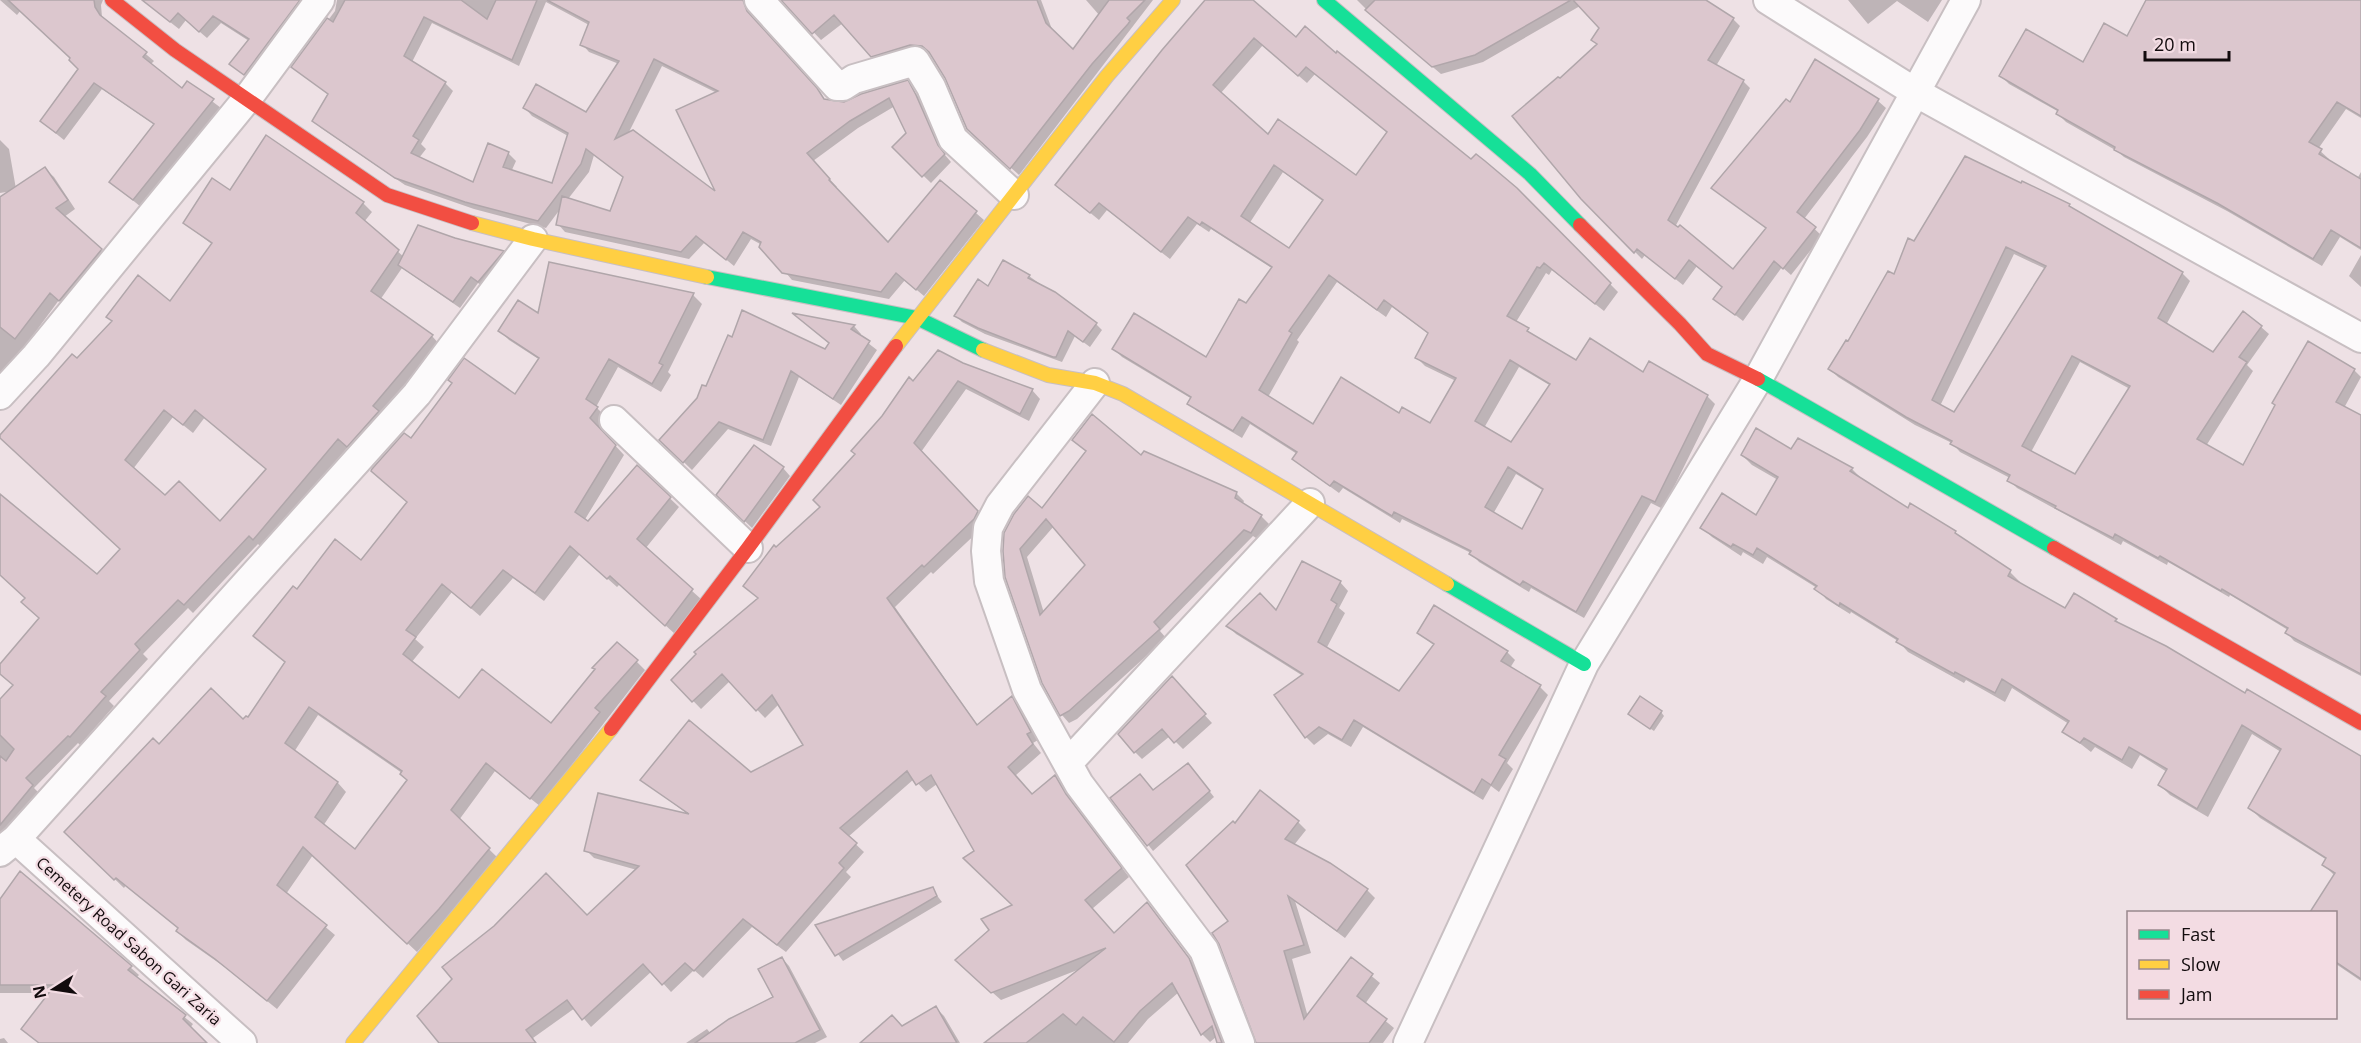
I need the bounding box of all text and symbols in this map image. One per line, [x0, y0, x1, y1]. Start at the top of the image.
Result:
scale bar [2145, 24, 2229, 62]
text: 20 m [2154, 32, 2196, 56]
street label: Cemetery Road Sabon Gari Zaria [32, 852, 226, 1030]
legend [2127, 911, 2337, 1019]
text: Fast [2181, 922, 2215, 946]
text: Slow [2181, 952, 2220, 976]
north arrow [24, 959, 84, 1019]
text: Jam [2179, 982, 2213, 1006]
text: N [27, 983, 51, 1001]

